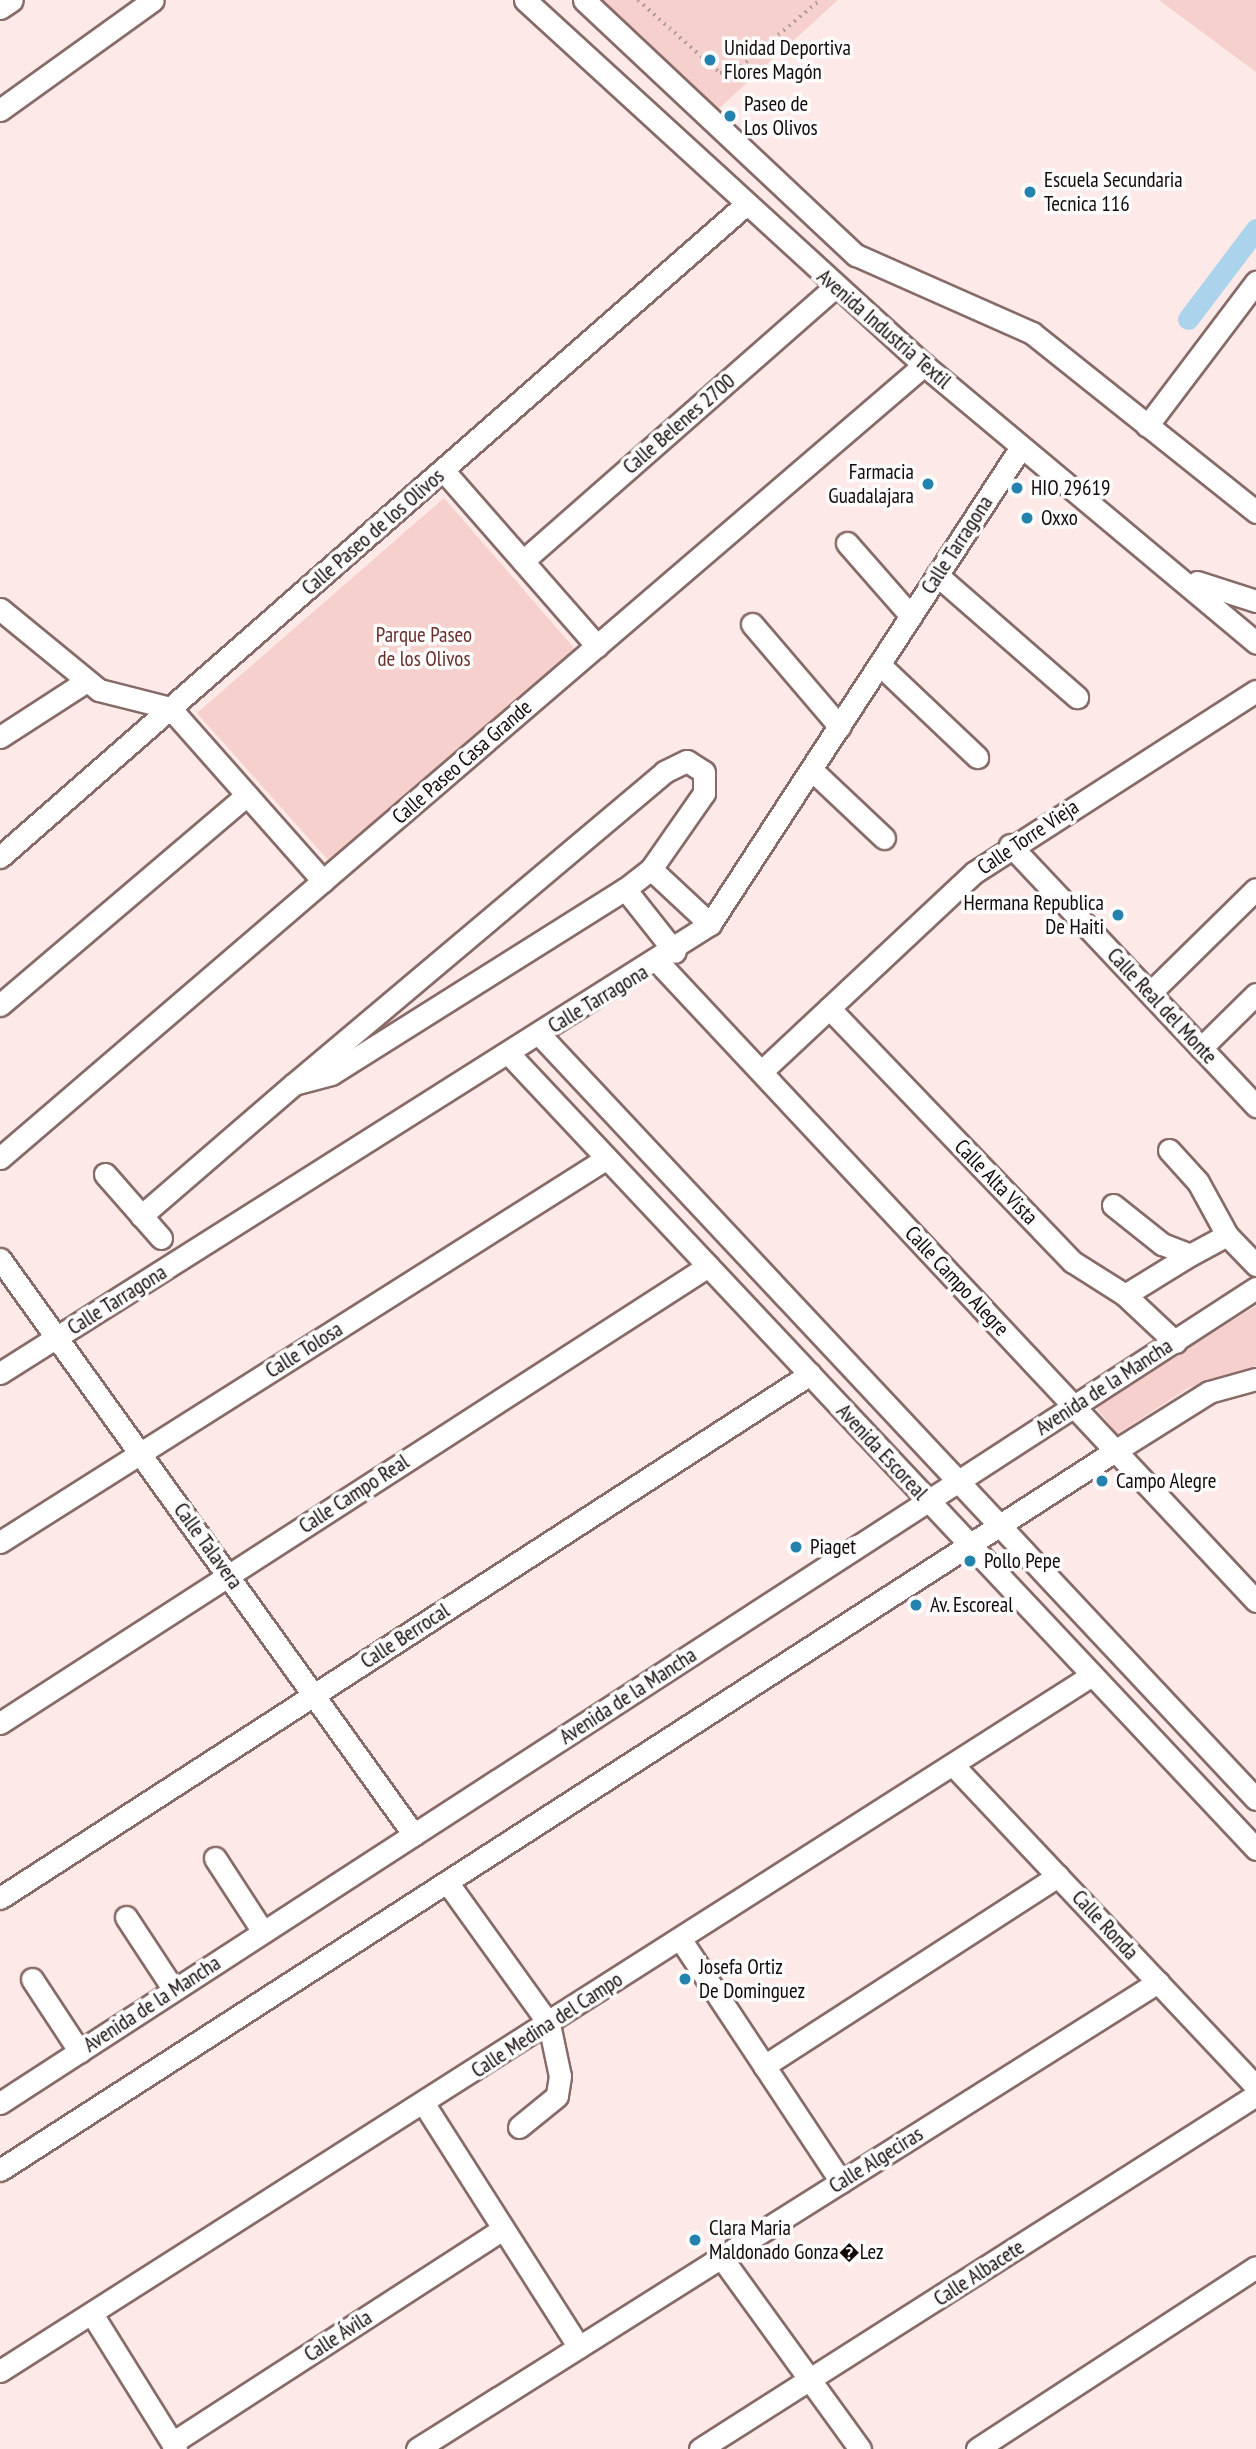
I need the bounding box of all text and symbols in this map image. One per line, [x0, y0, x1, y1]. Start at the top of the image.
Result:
place label: Unidad Deportiva Flores Magón [724, 35, 851, 85]
marker: Unidad Deportiva Flores Magón [702, 52, 718, 68]
place label: Paseo de Los Olivos [744, 91, 818, 141]
marker: Paseo de Los Olivos [722, 108, 738, 124]
place label: Escuela Secundaria Tecnica 116 [1044, 167, 1183, 217]
marker: Escuela Secundaria Tecnica 116 [1022, 184, 1038, 200]
street label: Avenida Industria Textil [812, 264, 956, 394]
street label: Calle Belenes 2700 [618, 369, 740, 479]
place label: Farmacia Guadalajara [828, 459, 914, 509]
street label: Calle Paseo de los Olivos [297, 463, 449, 601]
place label: HIO 29619 [1031, 475, 1110, 501]
marker: Farmacia Guadalajara [920, 476, 936, 492]
marker: HIO 29619 [1009, 480, 1025, 496]
street label: Calle Tarragona [916, 491, 998, 599]
place label: Oxxo [1041, 505, 1078, 531]
marker: Oxxo [1019, 510, 1035, 526]
park label: Parque Paseo de los Olivos [376, 622, 472, 672]
street label: Calle Paseo Casa Grande [387, 695, 537, 829]
street label: Calle Torre Vieja [972, 794, 1084, 880]
place label: Hermana Republica De Haiti [964, 890, 1104, 940]
marker: Hermana Republica De Haiti [1110, 907, 1126, 923]
street label: Calle Real del Monte [1102, 943, 1222, 1069]
street label: Calle Tarragona [543, 959, 653, 1039]
street label: Calle Alta Vista [949, 1134, 1043, 1230]
street label: Calle Campo Alegre [900, 1221, 1014, 1341]
street label: Calle Tarragona [63, 1260, 171, 1340]
street label: Calle Tolosa [261, 1316, 347, 1384]
street label: Avenida de la Mancha [1031, 1333, 1177, 1441]
street label: Avenida Escoreal [831, 1399, 933, 1505]
street label: Calle Campo Real [294, 1449, 414, 1539]
place label: Campo Alegre [1116, 1468, 1217, 1494]
marker: Campo Alegre [1094, 1473, 1110, 1489]
street label: Calle Talavera [168, 1498, 248, 1594]
place label: Piaget [810, 1534, 856, 1560]
marker: Piaget [788, 1539, 804, 1555]
place label: Pollo Pepe [984, 1548, 1061, 1574]
marker: Pollo Pepe [962, 1553, 978, 1569]
place label: Av. Escoreal [930, 1592, 1014, 1618]
marker: Av. Escoreal [908, 1597, 924, 1613]
street label: Calle Berrocal [356, 1598, 454, 1674]
street label: Avenida de la Mancha [555, 1642, 701, 1750]
street label: Calle Ronda [1067, 1885, 1143, 1965]
street label: Avenida de la Mancha [79, 1950, 225, 2058]
place label: Josefa Ortiz De Dominguez [699, 1954, 805, 2004]
street label: Calle Medina del Campo [467, 1967, 627, 2083]
marker: Josefa Ortiz De Dominguez [677, 1971, 693, 1987]
street label: Calle Algeciras [824, 2121, 928, 2199]
place label: Clara Maria Maldonado Gonza�Lez [709, 2215, 884, 2265]
marker: Clara Maria Maldonado Gonza�Lez [687, 2232, 703, 2248]
street label: Calle Albacete [929, 2234, 1029, 2312]
street label: Calle Ávila [299, 2305, 377, 2367]

